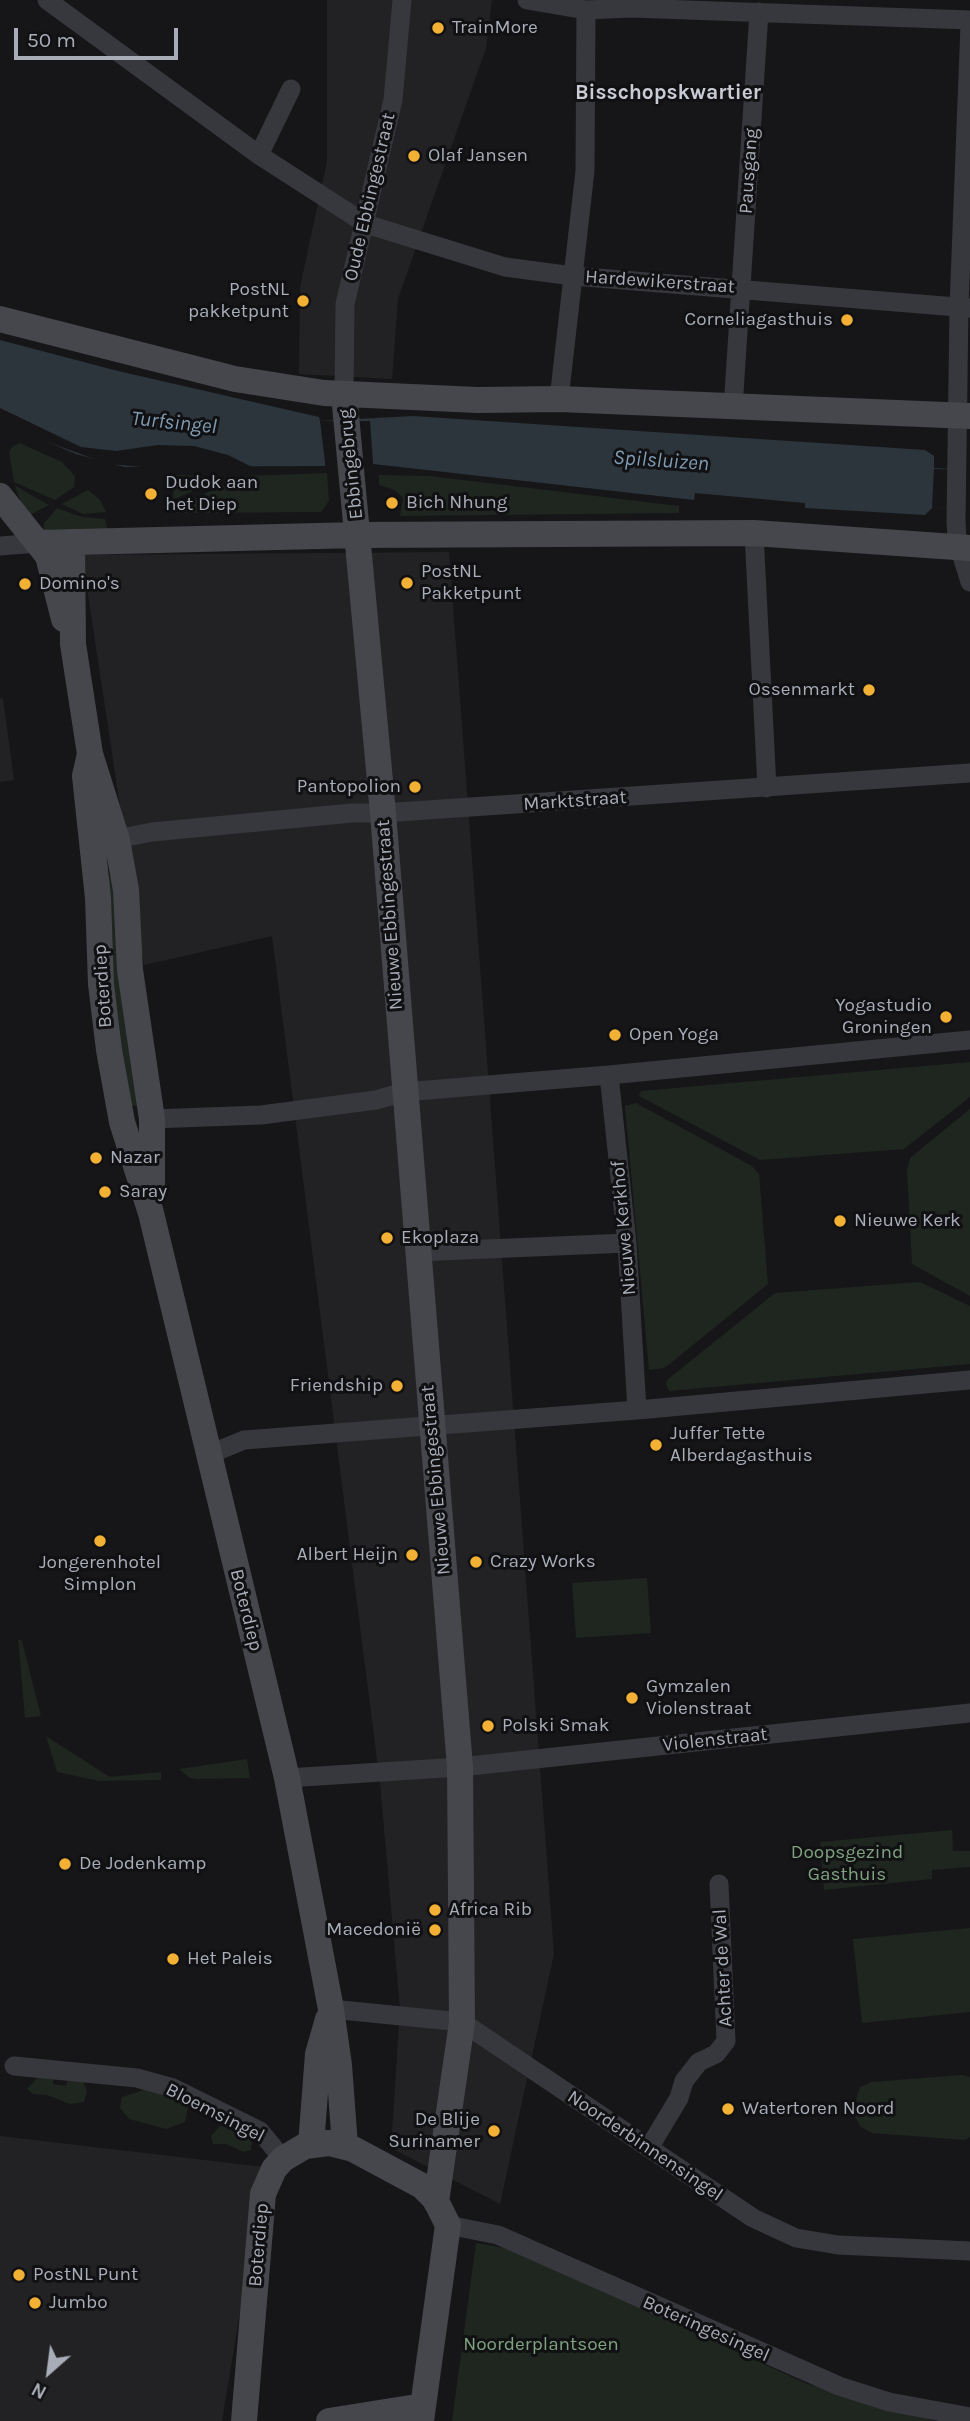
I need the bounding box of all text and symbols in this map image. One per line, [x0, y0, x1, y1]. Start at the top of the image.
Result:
scale bar [18, 14, 182, 58]
place label: TrainMore [452, 17, 538, 39]
marker: TrainMore [430, 20, 446, 36]
text: 50 m [27, 28, 76, 52]
district label: Bisschopskwartier [575, 80, 761, 106]
street label: Oude Ebbingestraat [340, 111, 400, 283]
street label: Pausgang [735, 127, 763, 215]
place label: Olaf Jansen [428, 145, 528, 167]
marker: Olaf Jansen [406, 148, 422, 164]
street label: Hardewikerstraat [584, 265, 736, 299]
place label: PostNL pakketpunt [188, 279, 289, 323]
marker: PostNL pakketpunt [295, 293, 311, 309]
place label: Corneliagasthuis [685, 309, 833, 331]
marker: Corneliagasthuis [839, 312, 855, 328]
water label: Turfsingel [130, 406, 218, 440]
street label: Ebbingebrug [334, 408, 368, 520]
water label: Spilsluizen [612, 445, 710, 477]
place label: Dudok aan het Diep [165, 472, 258, 516]
marker: Dudok aan het Diep [143, 486, 159, 502]
place label: Bich Nhung [406, 492, 507, 514]
marker: Bich Nhung [384, 495, 400, 511]
place label: PostNL Pakketpunt [421, 561, 522, 605]
place label: Domino's [39, 573, 120, 595]
marker: PostNL Pakketpunt [399, 575, 415, 591]
marker: Domino's [17, 576, 33, 592]
place label: Ossenmarkt [749, 679, 855, 701]
marker: Ossenmarkt [861, 682, 877, 698]
place label: Pantopolion [297, 776, 401, 798]
marker: Pantopolion [407, 779, 423, 795]
street label: Marktstraat [523, 786, 627, 816]
street label: Nieuwe Ebbingestraat [372, 819, 408, 1011]
street label: Boterdiep [89, 943, 117, 1029]
place label: Yogastudio Groningen [835, 995, 932, 1039]
marker: Yogastudio Groningen [938, 1009, 954, 1025]
place label: Open Yoga [629, 1024, 719, 1046]
marker: Open Yoga [607, 1027, 623, 1043]
place label: Nazar [110, 1147, 160, 1169]
marker: Nazar [88, 1150, 104, 1166]
street label: Nieuwe Kerkhof [607, 1160, 641, 1296]
place label: Saray [119, 1181, 167, 1203]
marker: Saray [97, 1184, 113, 1200]
place label: Nieuwe Kerk [854, 1210, 961, 1232]
marker: Nieuwe Kerk [832, 1213, 848, 1229]
place label: Ekoplaza [401, 1227, 479, 1249]
marker: Ekoplaza [379, 1230, 395, 1246]
place label: Friendship [290, 1375, 383, 1397]
marker: Friendship [389, 1378, 405, 1394]
street label: Nieuwe Ebbingestraat [416, 1384, 456, 1576]
place label: Juffer Tette Alberdagasthuis [670, 1423, 813, 1467]
marker: Juffer Tette Alberdagasthuis [648, 1437, 664, 1453]
marker: Jongerenhotel Simplon [92, 1533, 108, 1549]
place label: Albert Heijn [297, 1544, 398, 1566]
marker: Albert Heijn [404, 1547, 420, 1563]
place label: Crazy Works [490, 1551, 596, 1573]
place label: Jongerenhotel Simplon [39, 1552, 161, 1596]
marker: Crazy Works [468, 1554, 484, 1570]
street label: Boterdiep [225, 1567, 267, 1653]
place label: Gymzalen Violenstraat [646, 1676, 751, 1720]
marker: Gymzalen Violenstraat [624, 1690, 640, 1706]
place label: Polski Smak [502, 1715, 610, 1737]
marker: Polski Smak [480, 1718, 496, 1734]
street label: Violenstraat [661, 1723, 769, 1757]
park label: Doopsgezind Gasthuis [791, 1842, 903, 1886]
place label: De Jodenkamp [79, 1853, 206, 1875]
marker: De Jodenkamp [57, 1856, 73, 1872]
place label: Africa Rib [449, 1899, 532, 1921]
marker: Africa Rib [427, 1902, 443, 1918]
street label: Achter de Wal [709, 1908, 737, 2028]
place label: Macedonië [326, 1919, 421, 1941]
marker: Macedonië [427, 1922, 443, 1938]
place label: Het Paleis [187, 1948, 273, 1970]
marker: Het Paleis [165, 1951, 181, 1967]
street label: Bloemsingel [162, 2078, 268, 2148]
street label: Noorderbinnensingel [563, 2086, 727, 2206]
place label: Watertoren Noord [742, 2098, 895, 2120]
marker: Watertoren Noord [720, 2101, 736, 2117]
place label: De Blije Surinamer [388, 2109, 480, 2153]
marker: De Blije Surinamer [486, 2123, 502, 2139]
street label: Boterdiep [244, 2202, 274, 2288]
place label: PostNL Punt [33, 2264, 138, 2286]
marker: PostNL Punt [11, 2267, 27, 2283]
street label: Boteringesingel [639, 2291, 773, 2367]
place label: Jumbo [49, 2292, 108, 2314]
marker: Jumbo [27, 2295, 43, 2311]
park label: Noorderplantsoen [463, 2334, 619, 2356]
north arrow [14, 2337, 84, 2407]
text: N [28, 2378, 50, 2403]

